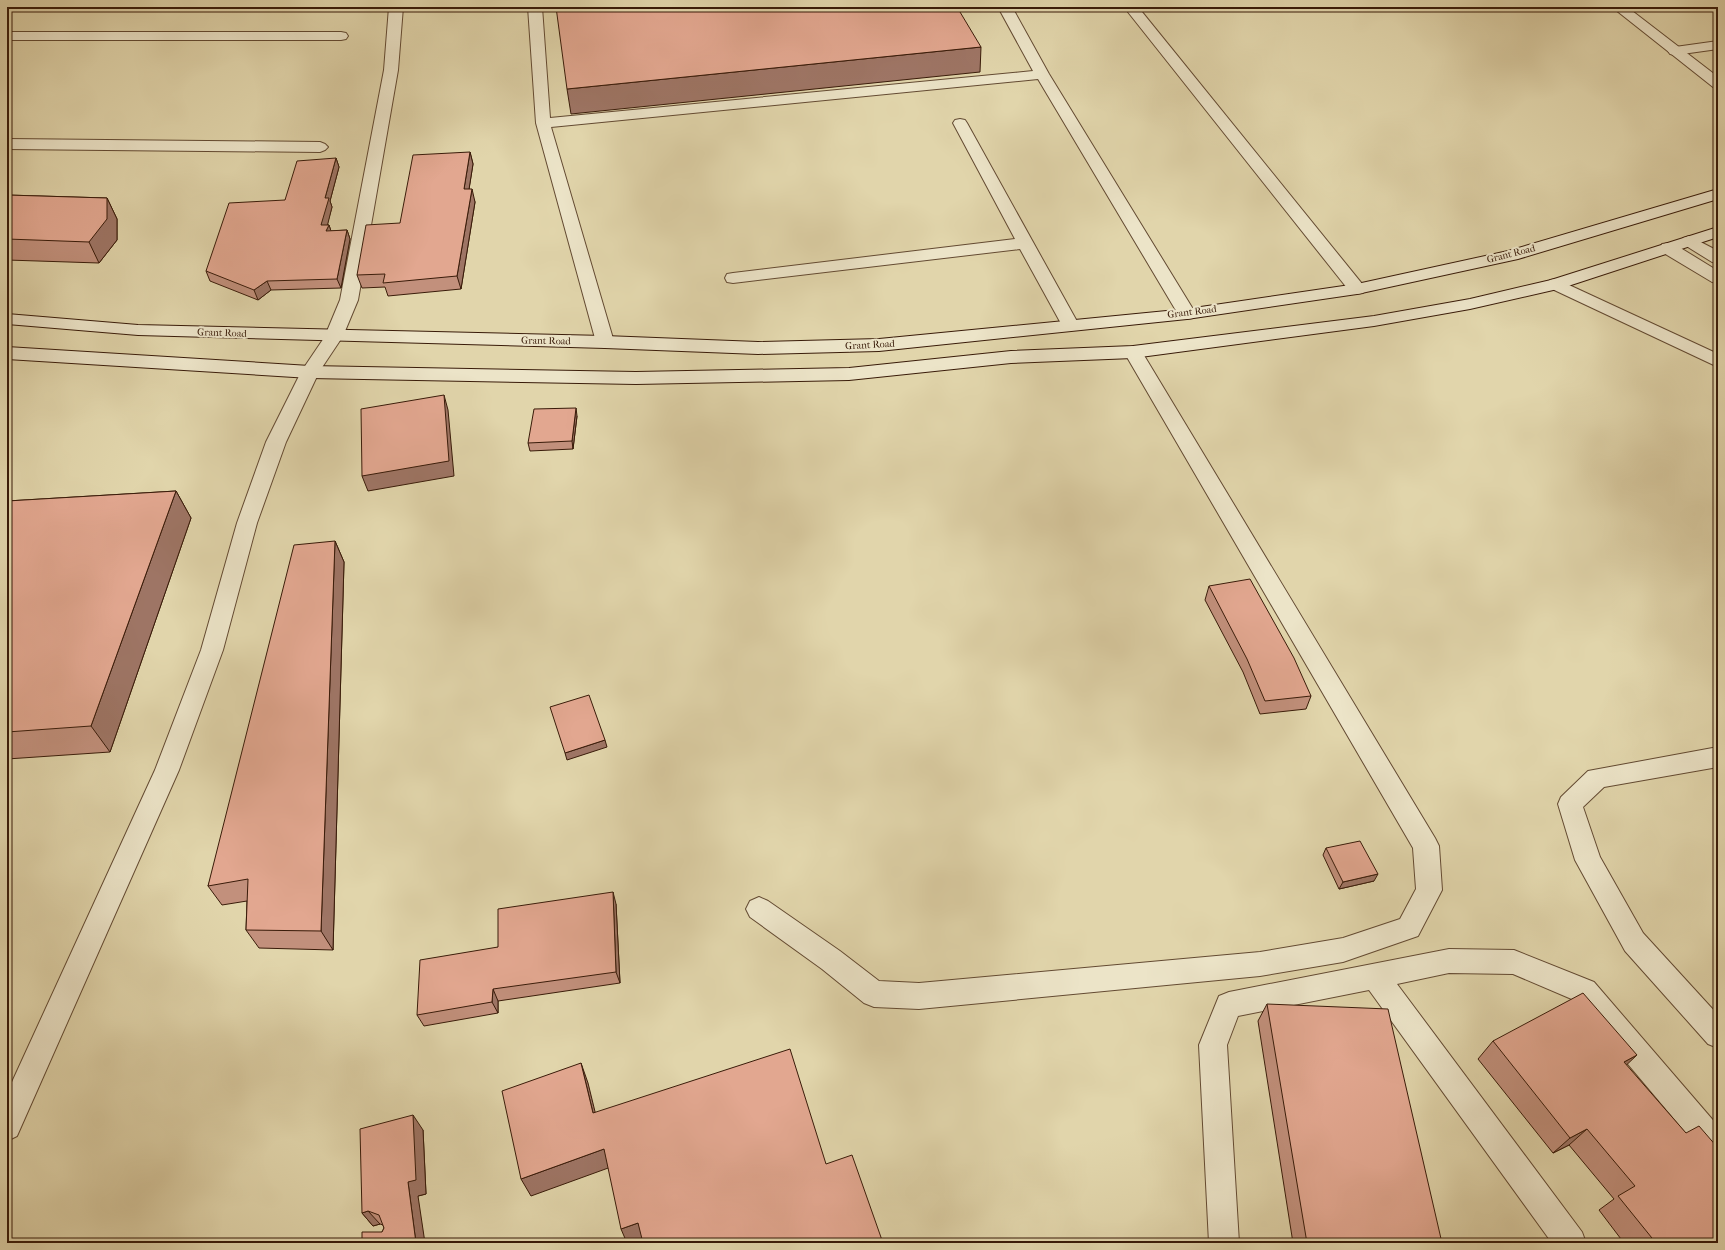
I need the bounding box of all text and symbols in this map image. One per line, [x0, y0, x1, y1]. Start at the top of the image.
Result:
street label: Grant Road [1485, 242, 1537, 266]
street label: Grant Road [1167, 303, 1218, 321]
street label: Grant Road [197, 326, 248, 340]
street label: Grant Road [521, 335, 571, 347]
street label: Grant Road [845, 338, 896, 352]

